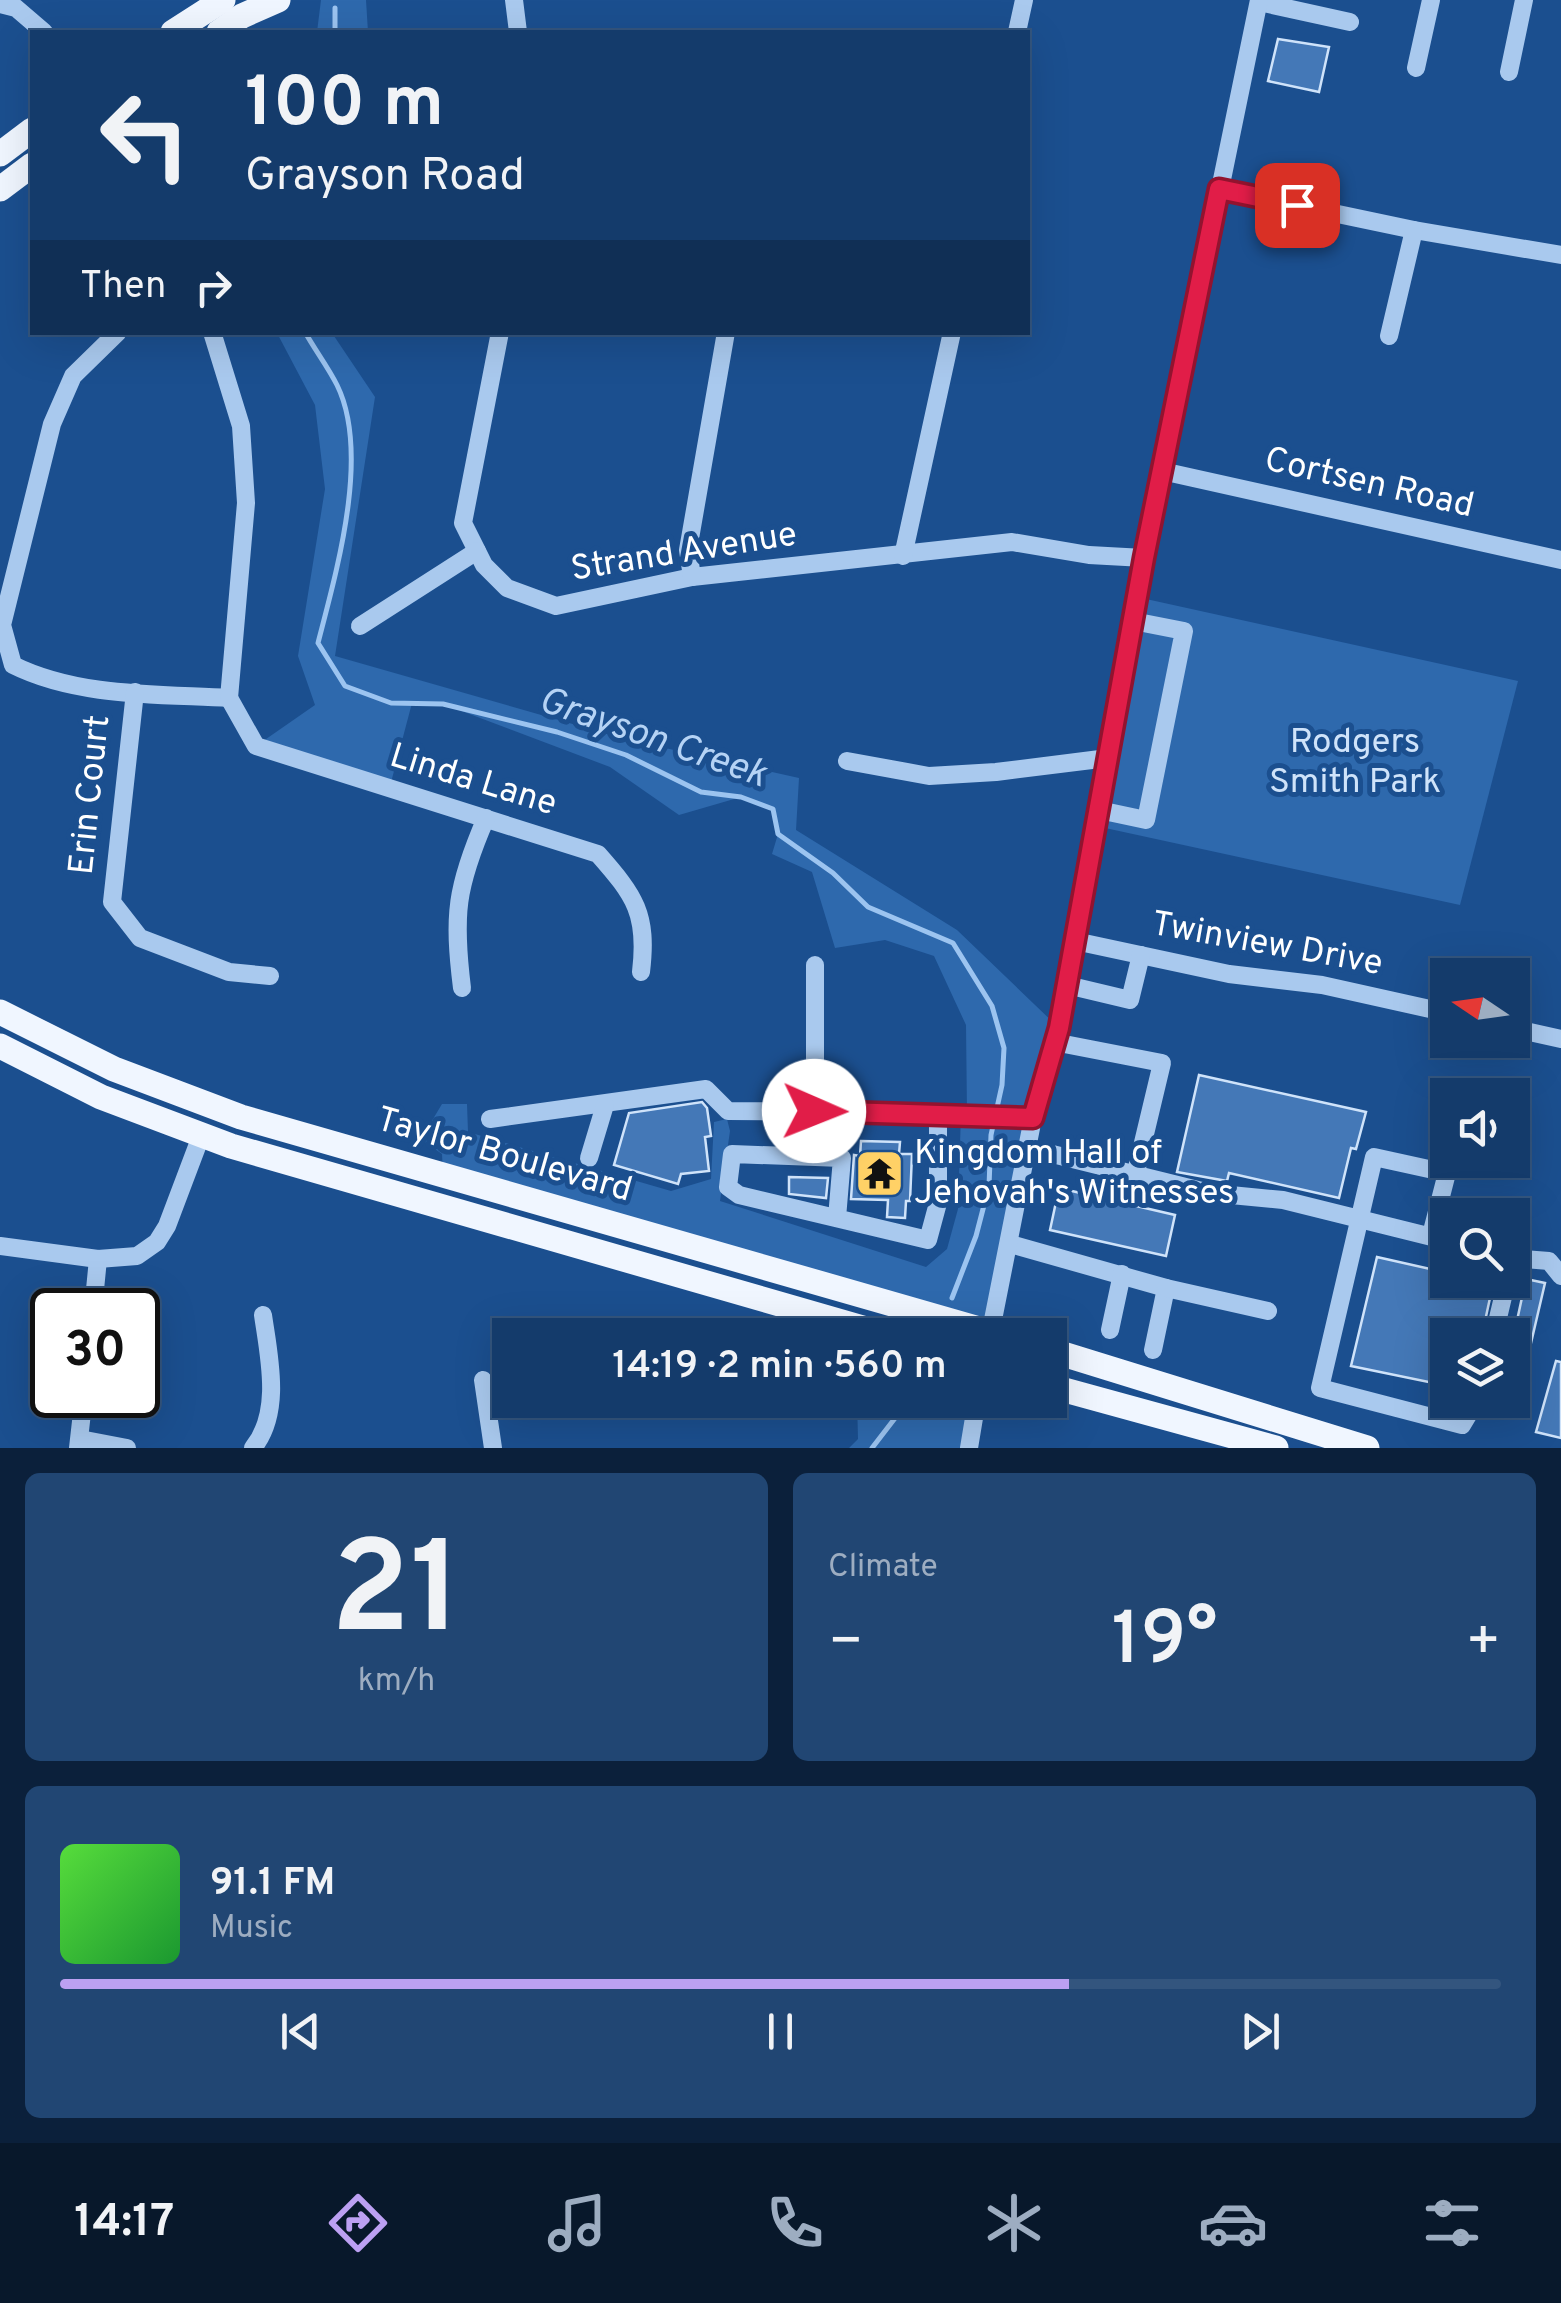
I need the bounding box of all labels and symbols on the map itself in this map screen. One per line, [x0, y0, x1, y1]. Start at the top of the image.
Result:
pin [1255, 163, 1340, 248]
street label: Cortsen Road [1260, 439, 1478, 529]
street label: Strand Avenue [568, 513, 800, 593]
water label: Grayson Creek [532, 677, 773, 801]
street label: Erin Court [61, 713, 121, 877]
park label: Rodgers Smith Park [1269, 721, 1441, 805]
street label: Linda Lane [384, 735, 562, 827]
street label: Twinview Drive [1148, 903, 1386, 987]
north arrow [1430, 958, 1530, 1058]
position arrow [762, 1059, 866, 1163]
street label: Taylor Boulevard [371, 1099, 637, 1213]
place label: Kingdom Hall of Jehovah's Witnesses [914, 1132, 1235, 1216]
temple icon: Kingdom Hall of Jehovah's Witnesses [853, 1148, 905, 1200]
speed limit sign: 30 [30, 1288, 160, 1418]

